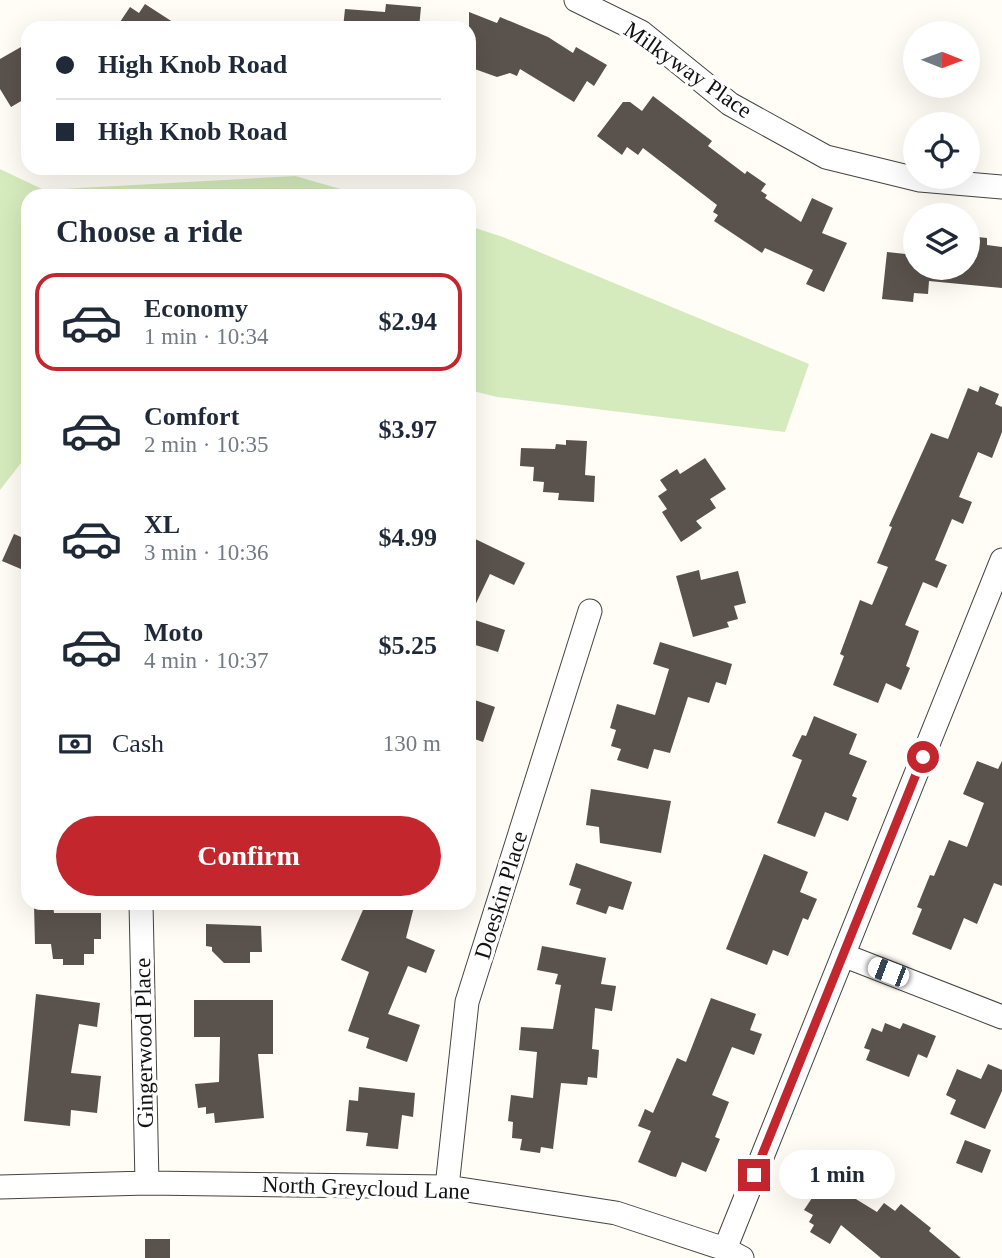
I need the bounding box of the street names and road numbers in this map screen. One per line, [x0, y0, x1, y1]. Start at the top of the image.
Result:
street label: Milkyway Place [619, 17, 757, 123]
street label: Doeskin Place [470, 828, 532, 962]
street label: Gingerwood Place [130, 958, 158, 1128]
street label: North Greycloud Lane [262, 1172, 470, 1204]

